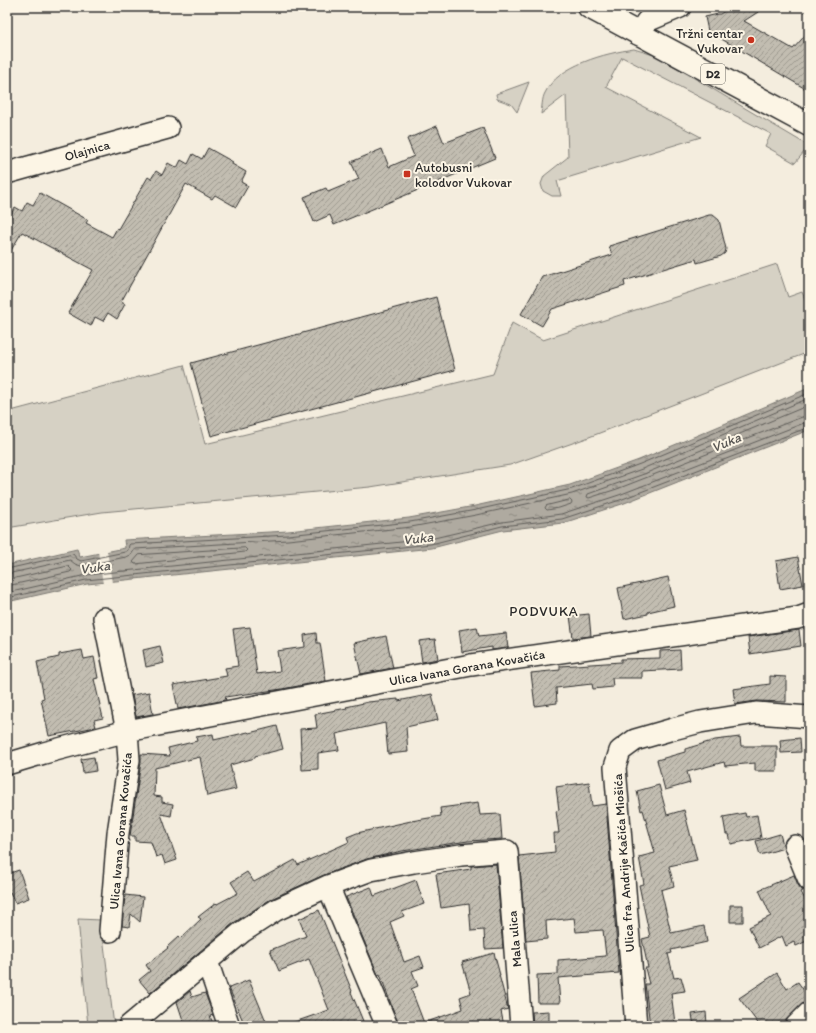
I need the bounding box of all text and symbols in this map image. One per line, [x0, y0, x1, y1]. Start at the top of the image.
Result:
place label: Tržni centar Vukovar [676, 26, 744, 56]
marker: Tržni centar Vukovar [746, 35, 756, 45]
road number: D2 [701, 64, 725, 84]
street label: Olajnica [63, 137, 112, 164]
place label: Autobusni kolodvor Vukovar [415, 160, 512, 190]
marker: Autobusni kolodvor Vukovar [402, 169, 412, 179]
water label: Vuka [709, 428, 744, 456]
water label: Vuka [402, 528, 435, 549]
water label: Vuka [79, 557, 112, 578]
district label: PODVUKA [509, 603, 579, 620]
street label: Ulica Ivana Gorana Kovačića [388, 646, 547, 689]
street label: Ulica Ivana Gorana Kovačića [106, 751, 135, 910]
street label: Ulica fra. Andrije Kačića Miošića [610, 773, 637, 953]
street label: Mala ulica [505, 909, 524, 968]

